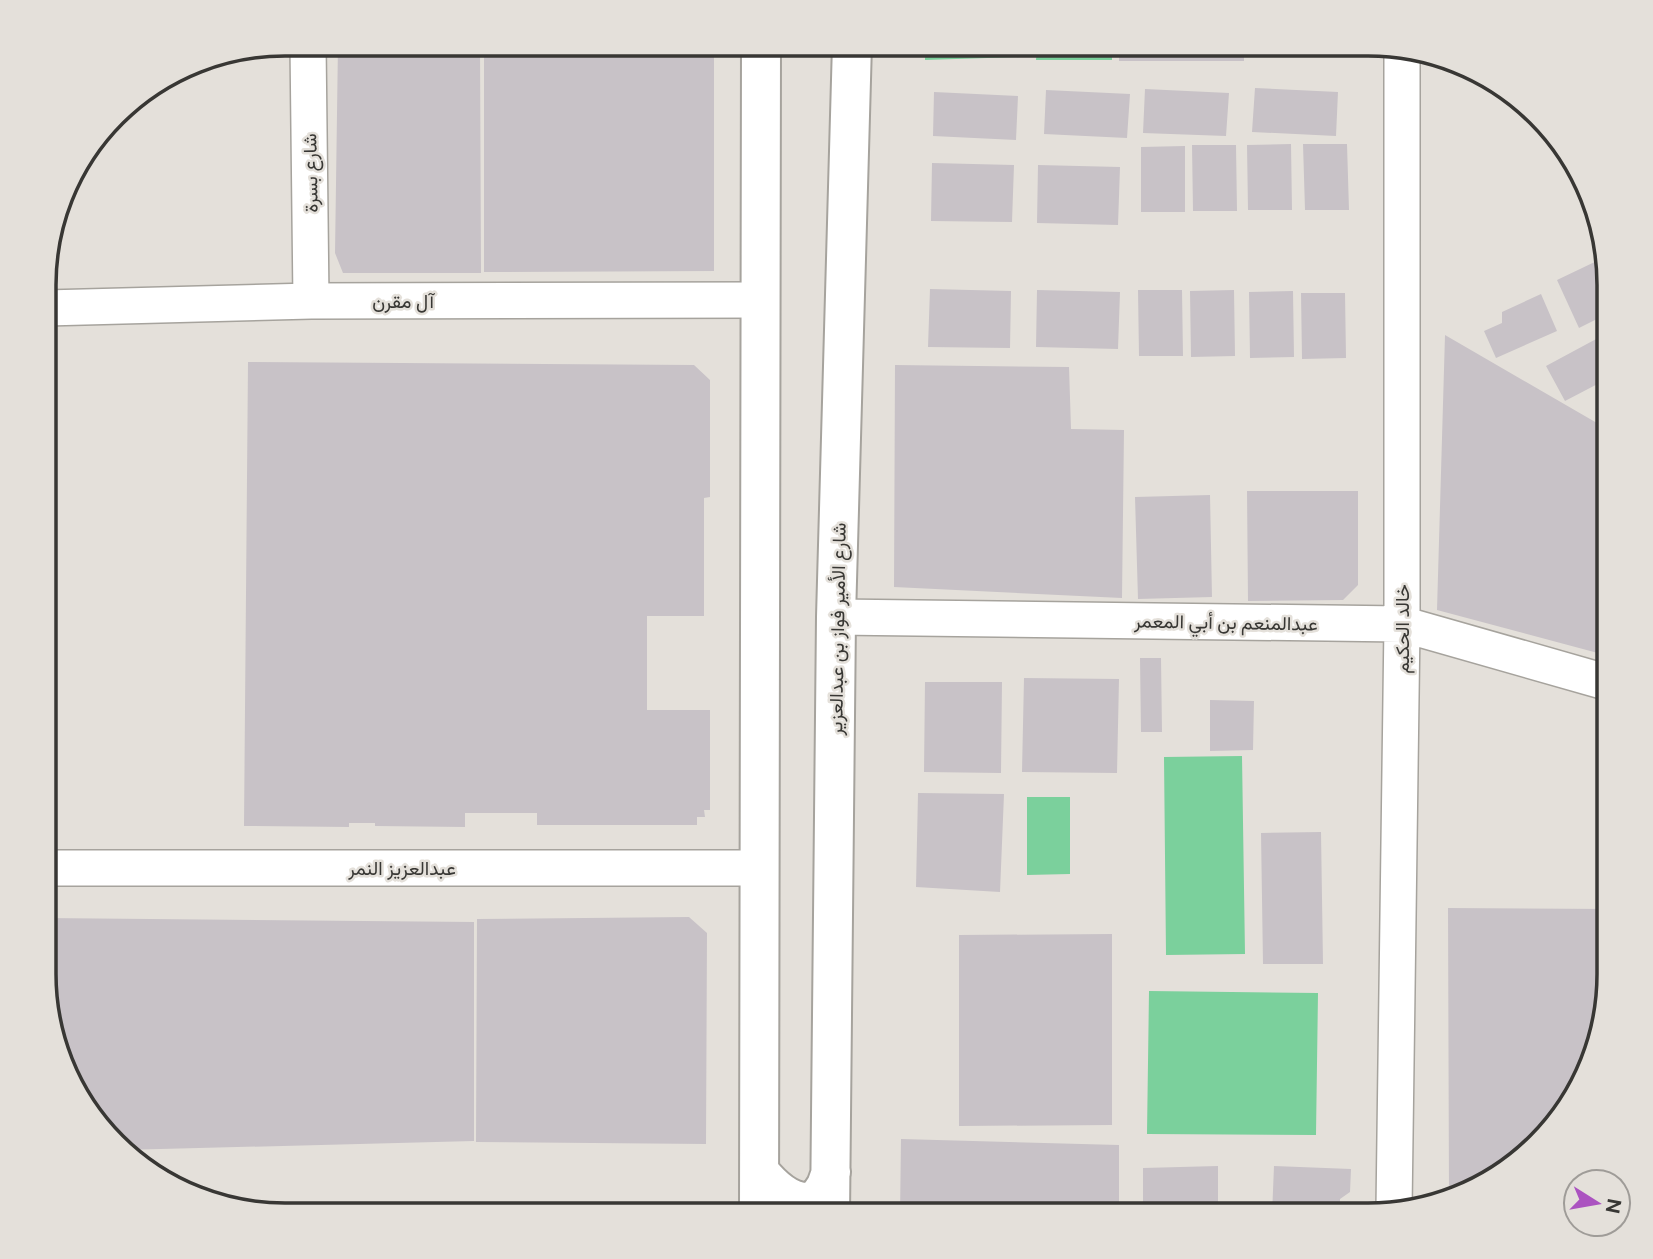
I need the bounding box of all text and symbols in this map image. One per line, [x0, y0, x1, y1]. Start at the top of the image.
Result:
street label: شارع بسرة [298, 133, 324, 213]
street label: آل مقرن [372, 290, 435, 313]
street label: شارع الأمير فواز بن عبدالعزير [824, 522, 852, 737]
street label: خالد الحكيم [1391, 584, 1415, 674]
street label: عبدالمنعم بن أبي المعمر [1133, 609, 1318, 640]
street label: عبدالعزيز النمر [347, 857, 456, 880]
north arrow [1562, 1168, 1632, 1238]
text: N [1601, 1197, 1626, 1216]

